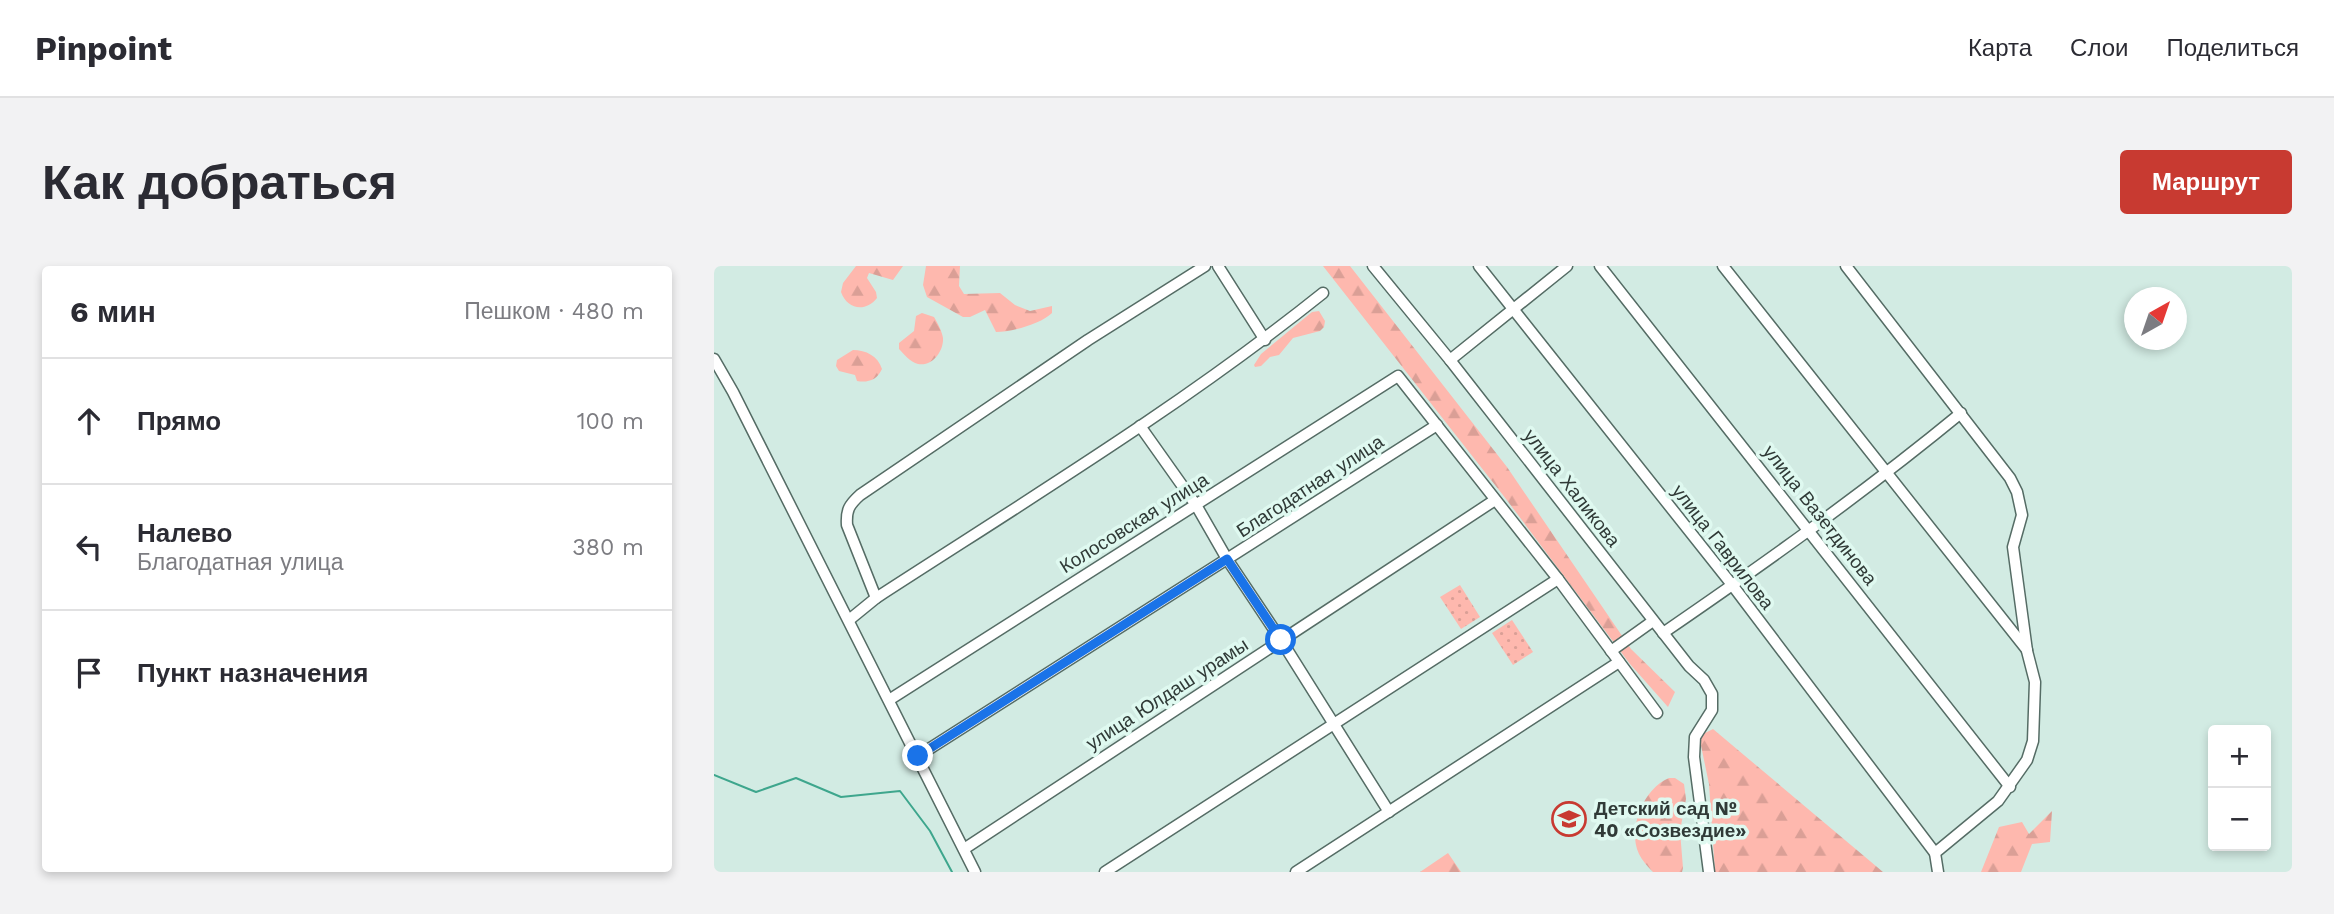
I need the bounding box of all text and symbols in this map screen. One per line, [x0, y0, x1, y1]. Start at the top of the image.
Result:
text: Pinpoint [35, 29, 172, 68]
text: Карта [1968, 34, 2032, 62]
text: Слои [2070, 34, 2128, 62]
text: Поделиться [2166, 34, 2299, 62]
button: Маршрут [2120, 150, 2292, 214]
text: Как добраться [42, 153, 397, 211]
north arrow [2124, 287, 2187, 350]
text: 6 мин [70, 294, 156, 329]
text: Пешком · 480 m [464, 298, 644, 325]
icon: ahead [70, 402, 108, 440]
text: Прямо [137, 406, 221, 436]
text: 100 m [577, 408, 644, 435]
street label: улица Халикова [1519, 424, 1625, 552]
street label: Благодатная улица [1232, 430, 1388, 542]
street label: улица Вазетдинова [1758, 440, 1882, 590]
street label: Колосовская улица [1055, 468, 1213, 578]
street label: улица Гаврилова [1667, 480, 1779, 614]
text: Налево [137, 518, 232, 548]
icon: left [70, 528, 108, 566]
text: 380 m [572, 534, 644, 561]
text: Благодатная улица [137, 549, 343, 576]
route start [1265, 624, 1296, 655]
street label: улица Юлдаш урамы [1082, 633, 1252, 755]
icon: arrive [70, 654, 108, 692]
text: Пункт назначения [137, 658, 368, 688]
map controls [2208, 725, 2271, 851]
button: + [2208, 725, 2271, 788]
route end [902, 740, 933, 771]
button: − [2208, 788, 2271, 851]
place label: Детский сад № 40 «Созвездие» [1594, 797, 1746, 842]
school or university icon: Детский сад № 40 «Созвездие» [1550, 800, 1588, 838]

